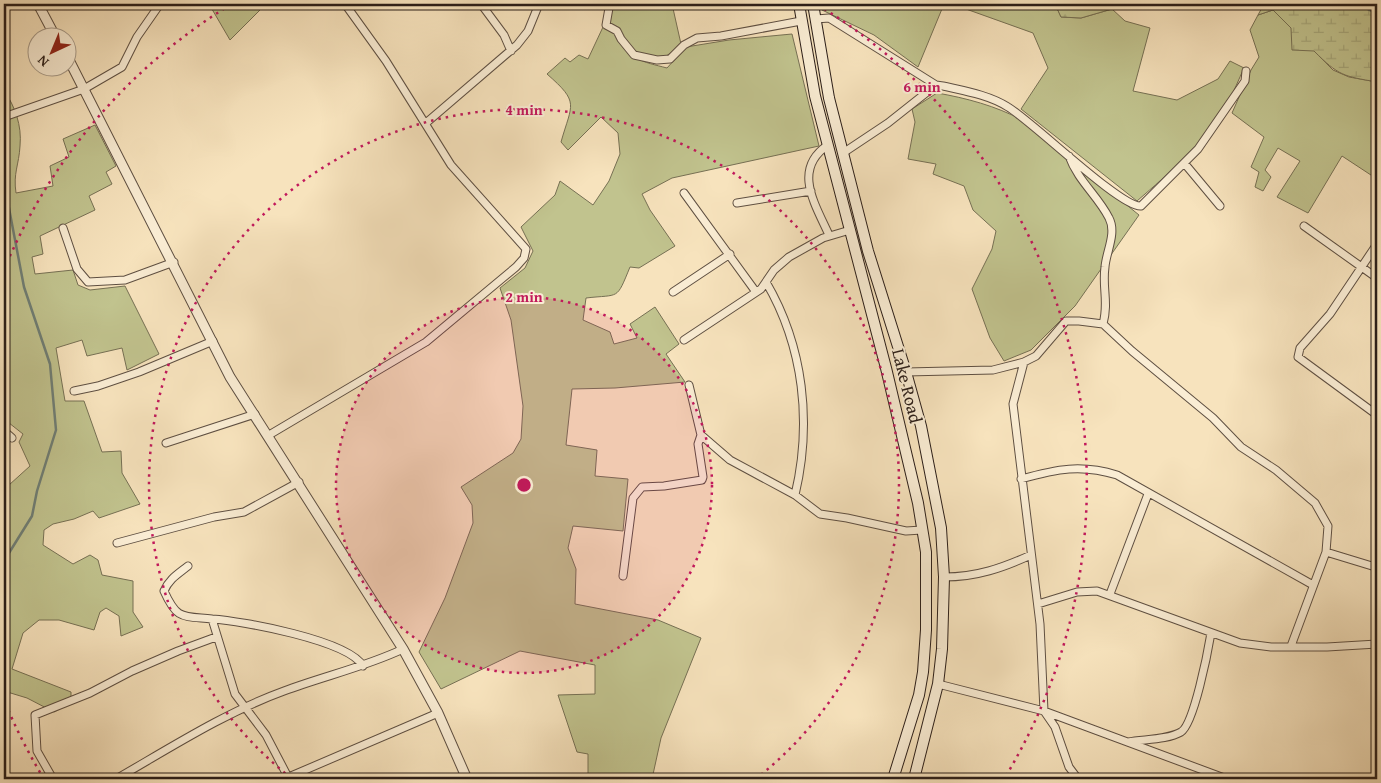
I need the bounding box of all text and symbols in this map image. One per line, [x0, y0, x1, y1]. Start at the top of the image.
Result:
north arrow [28, 28, 78, 78]
text: N [32, 50, 53, 72]
text: 6 min [903, 76, 941, 97]
text: 4 min [505, 99, 543, 120]
text: 2 min [505, 286, 543, 307]
street label: Lake Road [885, 346, 930, 426]
centre of rings [515, 476, 533, 494]

